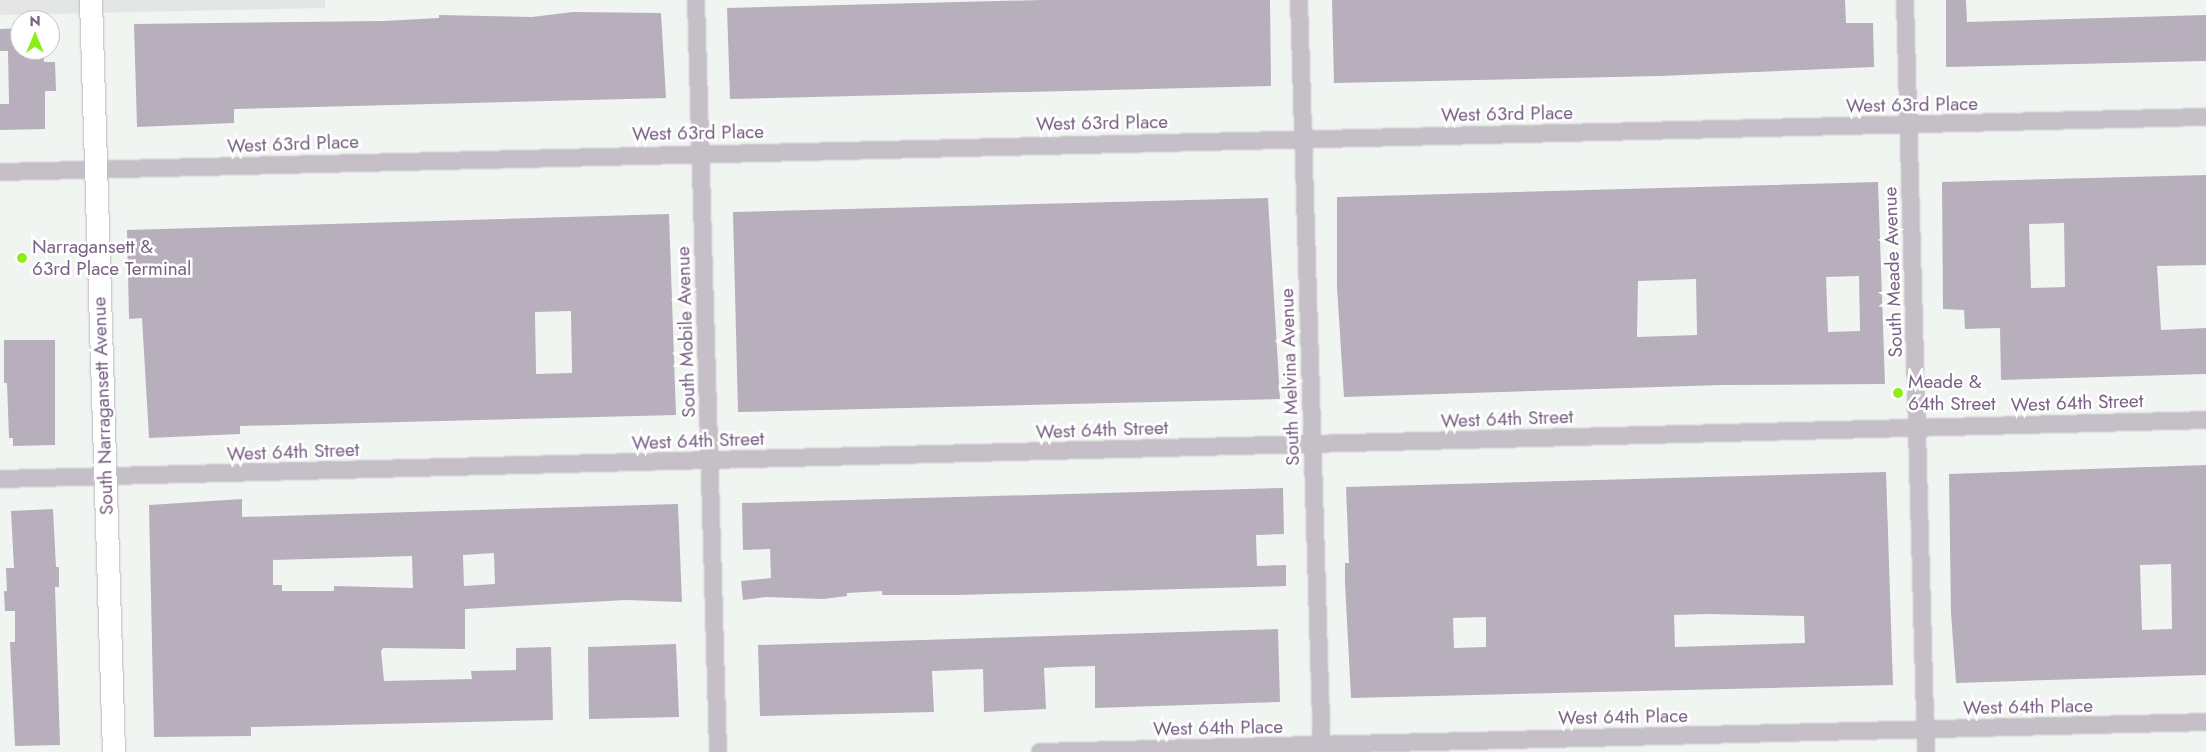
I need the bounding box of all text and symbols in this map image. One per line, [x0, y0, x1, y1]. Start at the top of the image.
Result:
north arrow [10, 10, 60, 60]
text: N [29, 11, 41, 31]
street label: West 63rd Place [1846, 92, 1978, 118]
street label: West 63rd Place [1441, 101, 1573, 127]
street label: West 63rd Place [1036, 110, 1168, 136]
street label: West 63rd Place [632, 120, 764, 146]
street label: West 63rd Place [227, 130, 359, 158]
street label: South Meade Avenue [1879, 186, 1907, 358]
place label: Narragansett & 63rd Place Terminal [32, 236, 191, 280]
street label: South Mobile Avenue [672, 246, 700, 418]
marker: Narragansett & 63rd Place Terminal [16, 252, 28, 264]
street label: South Melvina Avenue [1276, 288, 1304, 466]
street label: South Narragansett Avenue [88, 296, 118, 516]
place label: Meade & 64th Street [1908, 371, 1996, 415]
marker: Meade & 64th Street [1892, 387, 1904, 399]
street label: West 64th Street [2010, 389, 2144, 417]
street label: West 64th Street [1440, 405, 1574, 433]
street label: West 64th Street [1035, 416, 1169, 444]
street label: West 64th Street [631, 427, 765, 455]
street label: West 64th Street [226, 438, 360, 466]
street label: West 64th Place [1963, 694, 2093, 720]
street label: West 64th Place [1558, 704, 1688, 730]
street label: West 64th Place [1153, 715, 1283, 741]

